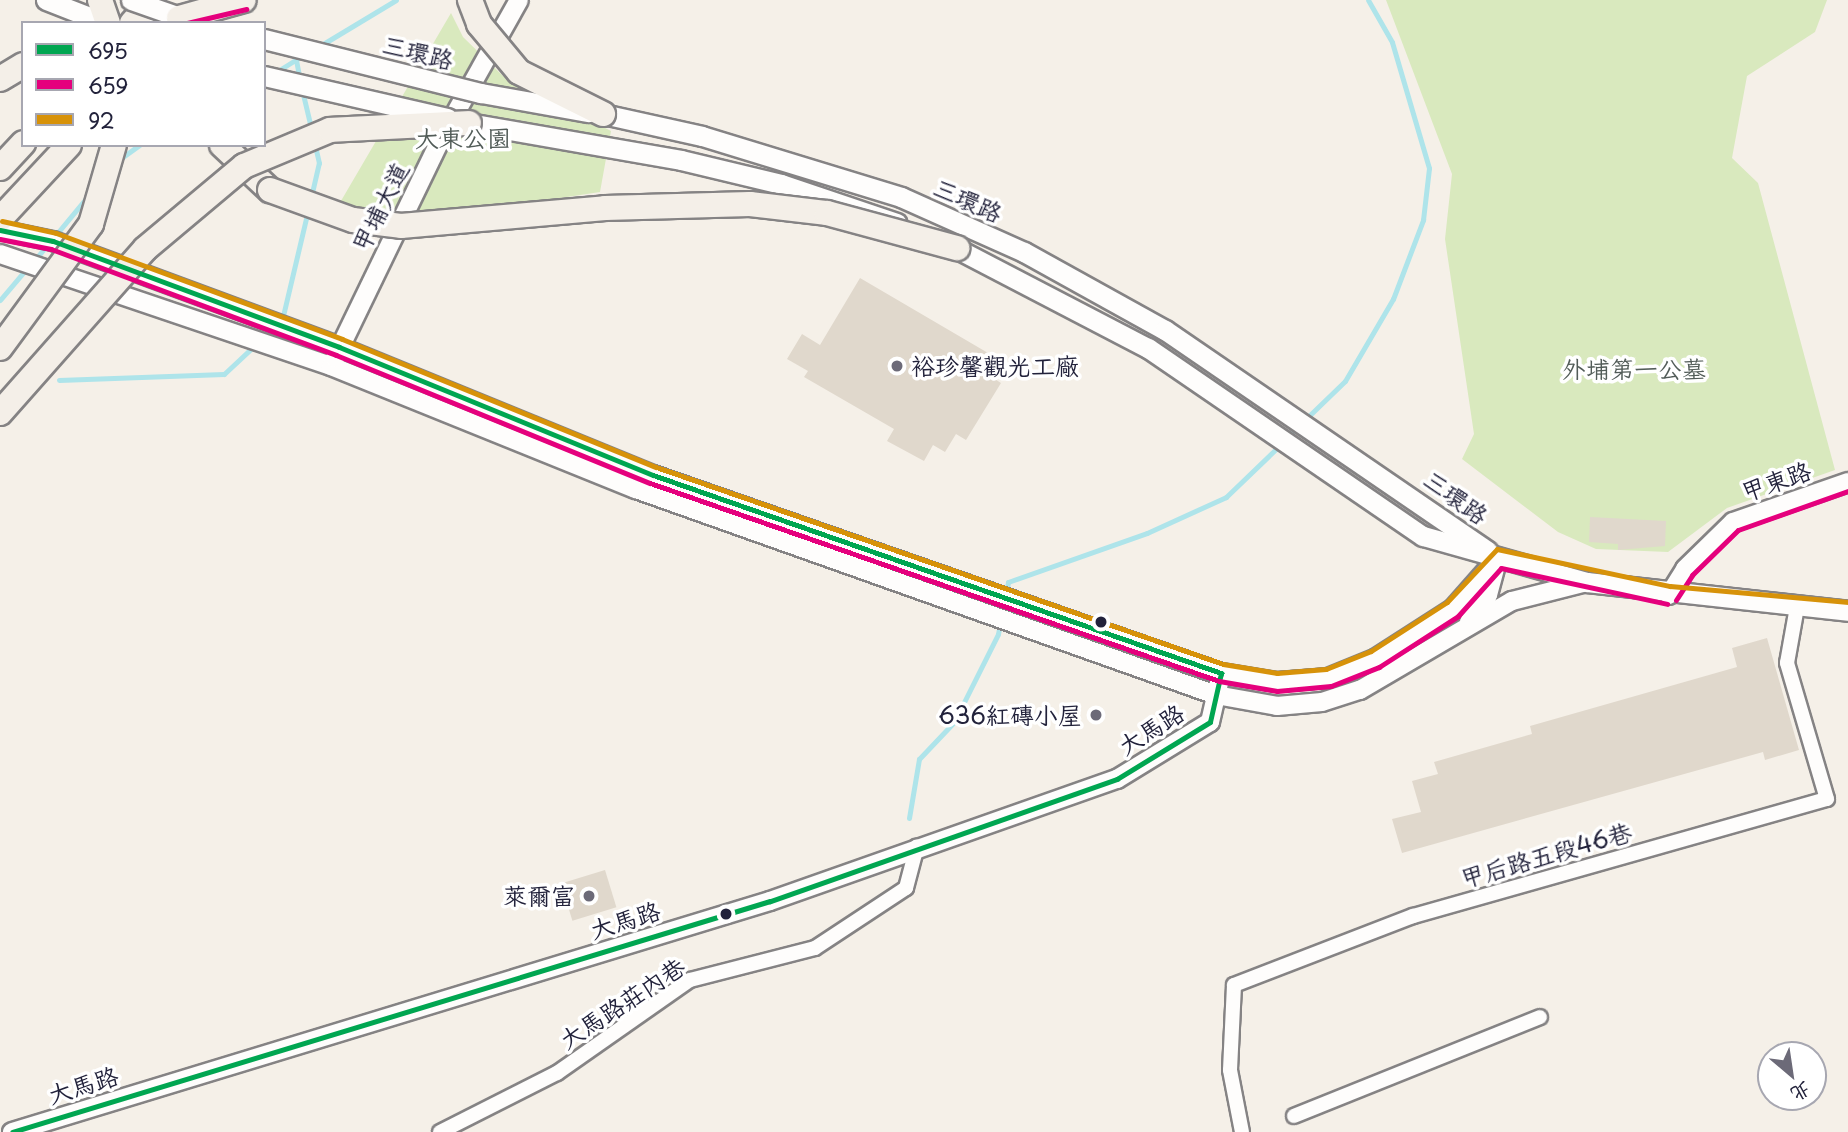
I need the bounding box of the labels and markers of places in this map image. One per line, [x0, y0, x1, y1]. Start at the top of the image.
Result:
place label: 裕珍馨觀光工廠 [911, 352, 1079, 380]
marker: 裕珍馨觀光工廠 [889, 358, 905, 374]
unlabelled marker [1094, 615, 1108, 629]
place label: 636紅磚小屋 [938, 701, 1082, 729]
marker: 636紅磚小屋 [1088, 707, 1104, 723]
place label: 萊爾富 [503, 882, 575, 910]
marker: 萊爾富 [581, 888, 597, 904]
unlabelled marker [719, 907, 733, 921]

